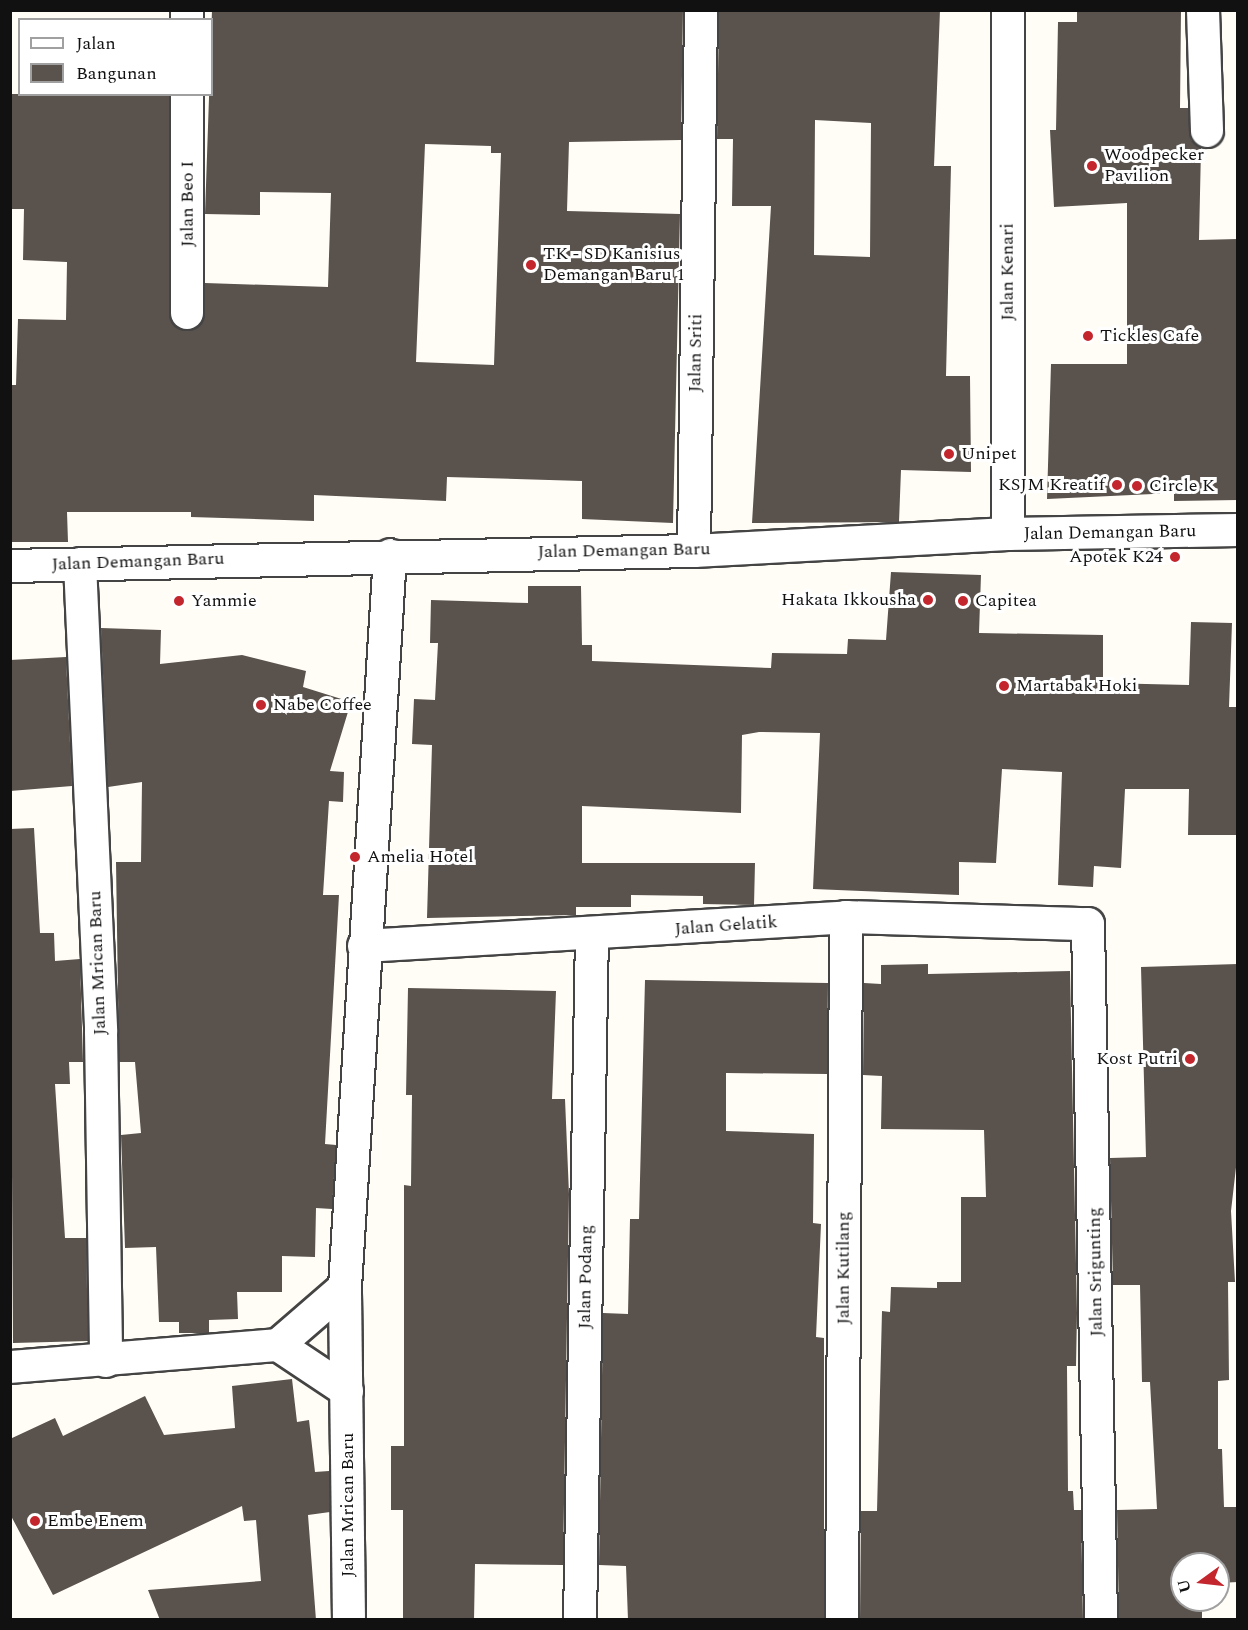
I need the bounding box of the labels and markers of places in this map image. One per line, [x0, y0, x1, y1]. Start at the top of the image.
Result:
place label: Woodpecker Pavilion [1104, 145, 1204, 188]
marker: Woodpecker Pavilion [1085, 159, 1099, 173]
place label: TK - SD Kanisius Demangan Baru 1 [543, 244, 685, 286]
marker: TK - SD Kanisius Demangan Baru 1 [524, 258, 538, 272]
place label: Tickles Cafe [1100, 325, 1199, 347]
marker: Tickles Cafe [1081, 329, 1095, 343]
place label: Unipet [961, 443, 1017, 465]
marker: Unipet [942, 447, 956, 461]
place label: KSJM Kreatif [998, 474, 1105, 496]
place label: Circle K [1149, 475, 1215, 497]
marker: KSJM Kreatif [1110, 478, 1124, 492]
marker: Circle K [1130, 479, 1144, 493]
place label: Apotek K24 [1069, 546, 1163, 568]
marker: Apotek K24 [1168, 550, 1182, 564]
place label: Hakata Ikkousha [781, 589, 916, 611]
place label: Yammie [191, 590, 257, 612]
place label: Capitea [975, 590, 1037, 612]
marker: Hakata Ikkousha [921, 593, 935, 607]
marker: Yammie [172, 594, 186, 608]
marker: Capitea [956, 594, 970, 608]
place label: Martabak Hoki [1016, 675, 1137, 697]
marker: Martabak Hoki [997, 679, 1011, 693]
place label: Nabe Coffee [273, 694, 372, 716]
marker: Nabe Coffee [254, 698, 268, 712]
place label: Amelia Hotel [367, 846, 474, 868]
marker: Amelia Hotel [348, 850, 362, 864]
place label: Kost Putri [1096, 1048, 1178, 1070]
marker: Kost Putri [1183, 1052, 1197, 1066]
place label: Embe Enem [47, 1510, 144, 1532]
marker: Embe Enem [28, 1514, 42, 1528]

